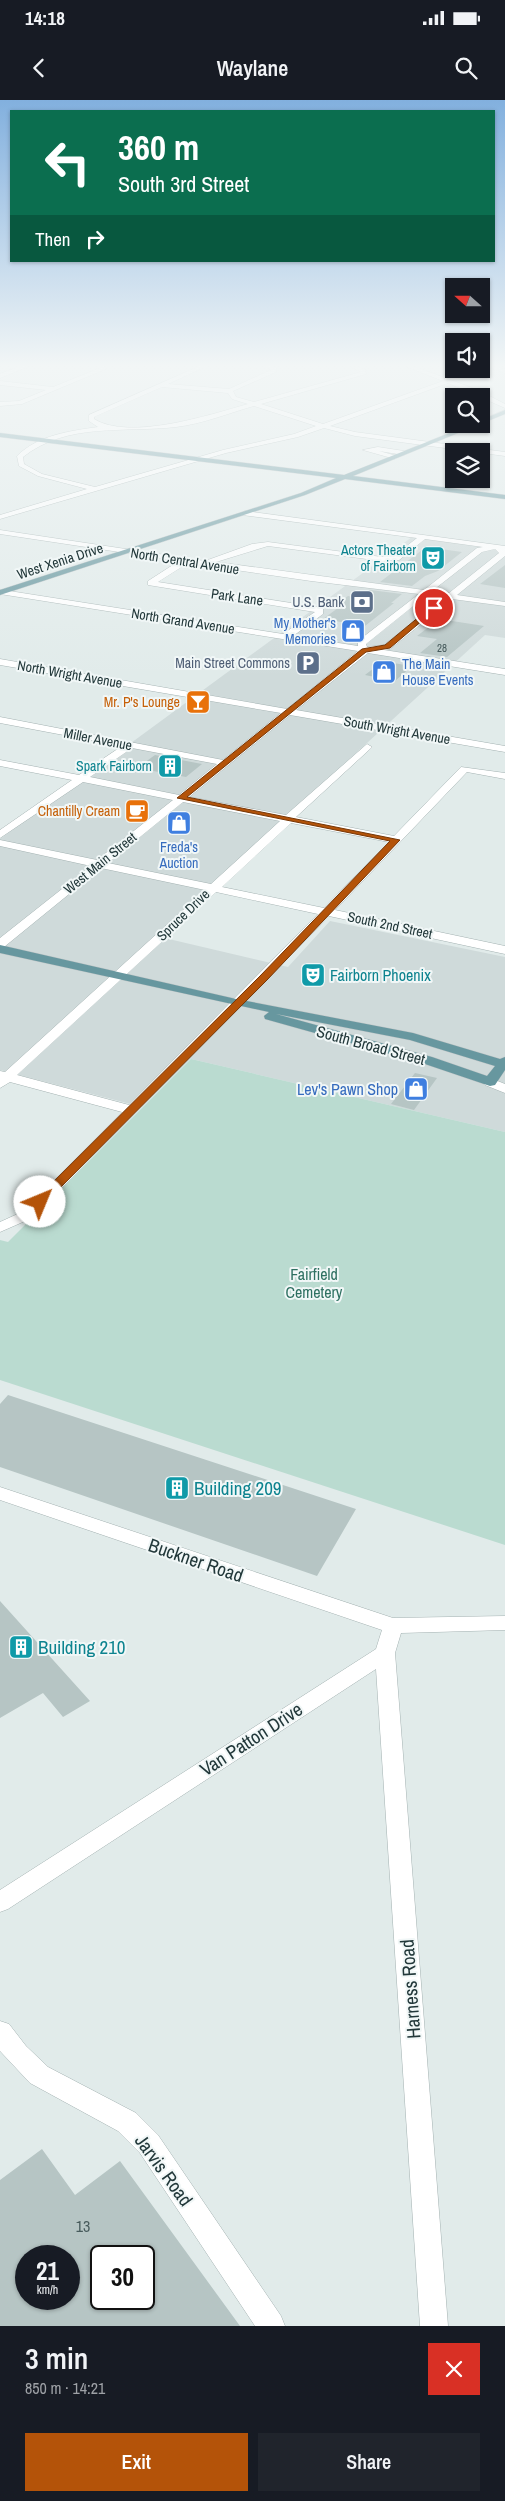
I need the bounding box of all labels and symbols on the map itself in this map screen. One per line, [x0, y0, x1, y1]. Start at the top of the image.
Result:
north arrow [445, 278, 490, 322]
street label: West Xenia Drive [15, 539, 105, 583]
place label: Actors Theater of Fairborn [340, 541, 416, 575]
street label: North Central Avenue [129, 544, 241, 578]
theatre icon: Actors Theater of Fairborn [420, 545, 446, 571]
street label: Park Lane [210, 584, 264, 610]
pin [413, 587, 455, 629]
bank icon: U.S. Bank [349, 589, 375, 615]
place label: U.S. Bank [292, 593, 344, 611]
street label: North Grand Avenue [130, 604, 236, 638]
place label: My Mother's Memories [274, 614, 336, 648]
shop icon: My Mother's Memories [340, 618, 366, 644]
house number: 28 [437, 641, 447, 655]
parking icon: Main Street Commons [295, 650, 321, 676]
place label: Main Street Commons [175, 654, 290, 672]
place label: The Main House Events [402, 655, 474, 689]
street label: North Wright Avenue [16, 656, 124, 692]
shop icon: The Main House Events [371, 659, 397, 685]
bar icon: Mr. P's Lounge [185, 689, 211, 715]
place label: Mr. P's Lounge [104, 693, 180, 711]
street label: South Wright Avenue [342, 712, 452, 748]
street label: Miller Avenue [62, 724, 134, 754]
building icon: Spark Fairborn [157, 753, 183, 779]
place label: Spark Fairborn [76, 757, 152, 775]
cafe icon: Chantilly Cream [124, 798, 150, 824]
place label: Chantilly Cream [38, 802, 120, 820]
shop icon: Freda's Auction [166, 810, 192, 836]
street label: West Main Street [60, 828, 140, 898]
place label: Freda's Auction [159, 838, 198, 872]
street label: Spruce Drive [153, 885, 213, 945]
street label: South 2nd Street [346, 907, 434, 943]
theatre icon: Fairborn Phoenix [300, 962, 326, 988]
place label: Fairborn Phoenix [330, 964, 431, 986]
street label: South Broad Street [314, 1020, 428, 1070]
shop icon: Lev's Pawn Shop [403, 1076, 429, 1102]
place label: Lev's Pawn Shop [297, 1078, 398, 1100]
position arrow [13, 1175, 65, 1227]
park label: Fairfield Cemetery [286, 1263, 343, 1303]
building icon: Building 209 [164, 1475, 190, 1501]
place label: Building 209 [194, 1475, 282, 1501]
street label: Buckner Road [145, 1532, 247, 1588]
building icon: Building 210 [8, 1634, 34, 1660]
place label: Building 210 [38, 1634, 126, 1660]
street label: Van Patton Drive [195, 1696, 307, 1782]
street label: Harness Road [394, 1938, 426, 2040]
street label: Jarvis Road [129, 2129, 199, 2211]
house number: 13 [76, 2215, 90, 2237]
speed limit sign: 30 [90, 2245, 155, 2310]

